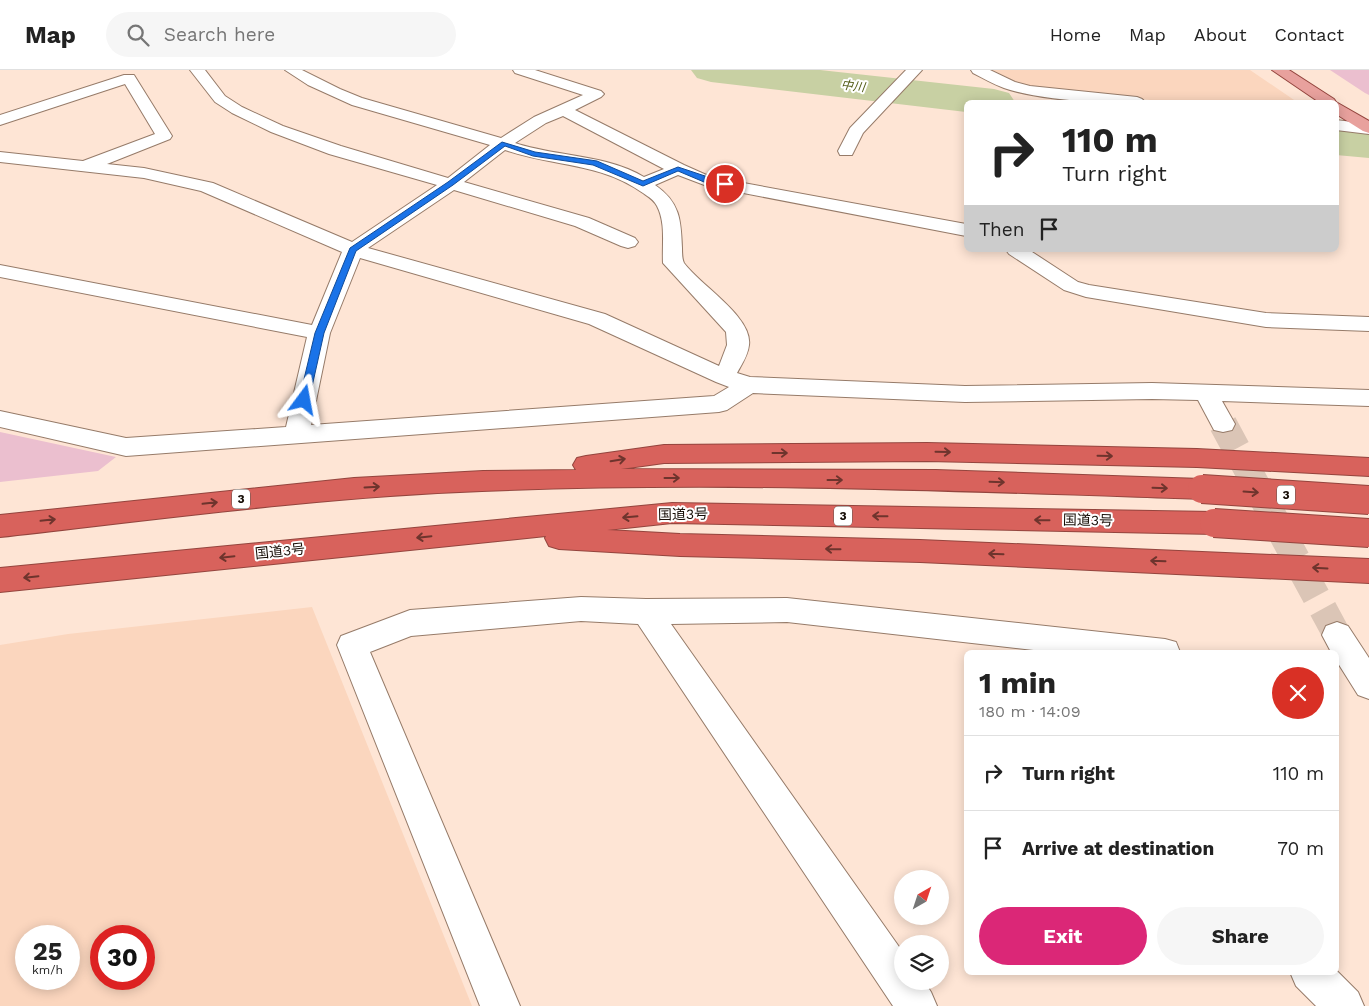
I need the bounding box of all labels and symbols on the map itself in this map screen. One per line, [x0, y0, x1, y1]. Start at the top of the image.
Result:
water label: 中川 [840, 78, 868, 95]
pin [704, 163, 746, 205]
position arrow [277, 373, 329, 425]
one-way arrow [934, 447, 950, 457]
one-way arrow [772, 448, 788, 458]
one-way arrow [1097, 451, 1113, 460]
one-way arrow [610, 455, 626, 465]
one-way arrow [664, 474, 680, 483]
one-way arrow [826, 475, 842, 485]
one-way arrow [989, 478, 1005, 487]
one-way arrow [363, 483, 379, 492]
one-way arrow [1151, 483, 1167, 492]
road number: 3 [1277, 486, 1295, 504]
one-way arrow [1243, 488, 1259, 497]
road number: 3 [232, 489, 250, 508]
one-way arrow [202, 498, 218, 508]
street label: 国道3号 [658, 506, 708, 522]
road number: 3 [834, 506, 852, 526]
one-way arrow [623, 512, 639, 522]
one-way arrow [872, 512, 888, 521]
street label: 国道3号 [1063, 512, 1113, 528]
one-way arrow [40, 515, 56, 525]
one-way arrow [1035, 515, 1051, 524]
one-way arrow [416, 532, 432, 542]
street label: 国道3号 [254, 540, 306, 562]
one-way arrow [825, 544, 842, 554]
one-way arrow [988, 550, 1004, 559]
one-way arrow [220, 552, 236, 562]
one-way arrow [1150, 556, 1166, 566]
one-way arrow [1313, 564, 1329, 573]
one-way arrow [23, 572, 39, 582]
north arrow [894, 870, 949, 925]
speed limit sign: 30 [90, 925, 155, 990]

